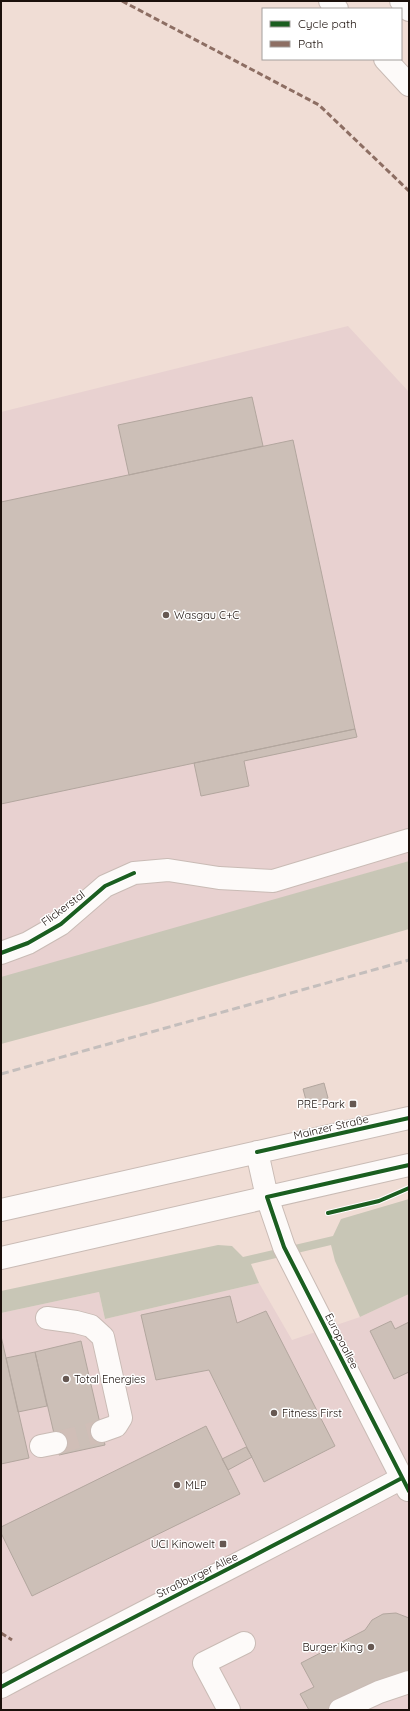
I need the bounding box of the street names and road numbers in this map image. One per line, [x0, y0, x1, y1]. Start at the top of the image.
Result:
street label: Flickerstal [38, 887, 88, 929]
street label: Mainzer Straße [292, 1112, 370, 1142]
street label: Europaallee [322, 1311, 362, 1371]
street label: Straßburger Allee [154, 1549, 240, 1601]

